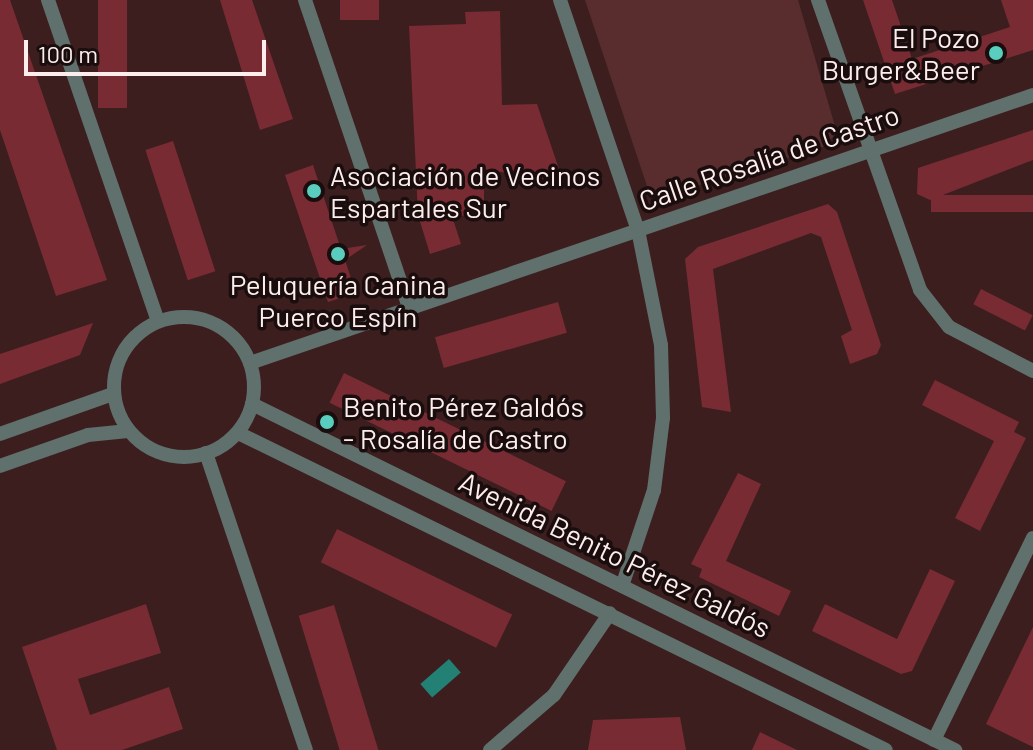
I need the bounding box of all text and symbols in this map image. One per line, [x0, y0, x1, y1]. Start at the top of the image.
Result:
place label: El Pozo Burger&Beer [822, 20, 980, 86]
scale bar [28, 24, 270, 74]
text: 100 m [38, 39, 98, 68]
marker: El Pozo Burger&Beer [987, 44, 1005, 62]
street label: Calle Rosalía de Castro [635, 97, 903, 217]
place label: Asociación de Vecinos Espartales Sur [330, 158, 600, 224]
marker: Asociación de Vecinos Espartales Sur [305, 182, 323, 200]
marker: Peluquería Canina Puerco Espín [329, 245, 347, 263]
place label: Peluquería Canina Puerco Espín [230, 267, 446, 333]
place label: Benito Pérez Galdós - Rosalía de Castro [343, 389, 584, 455]
marker: Benito Pérez Galdós - Rosalía de Castro [318, 413, 336, 431]
street label: Avenida Benito Pérez Galdós [454, 464, 776, 644]

